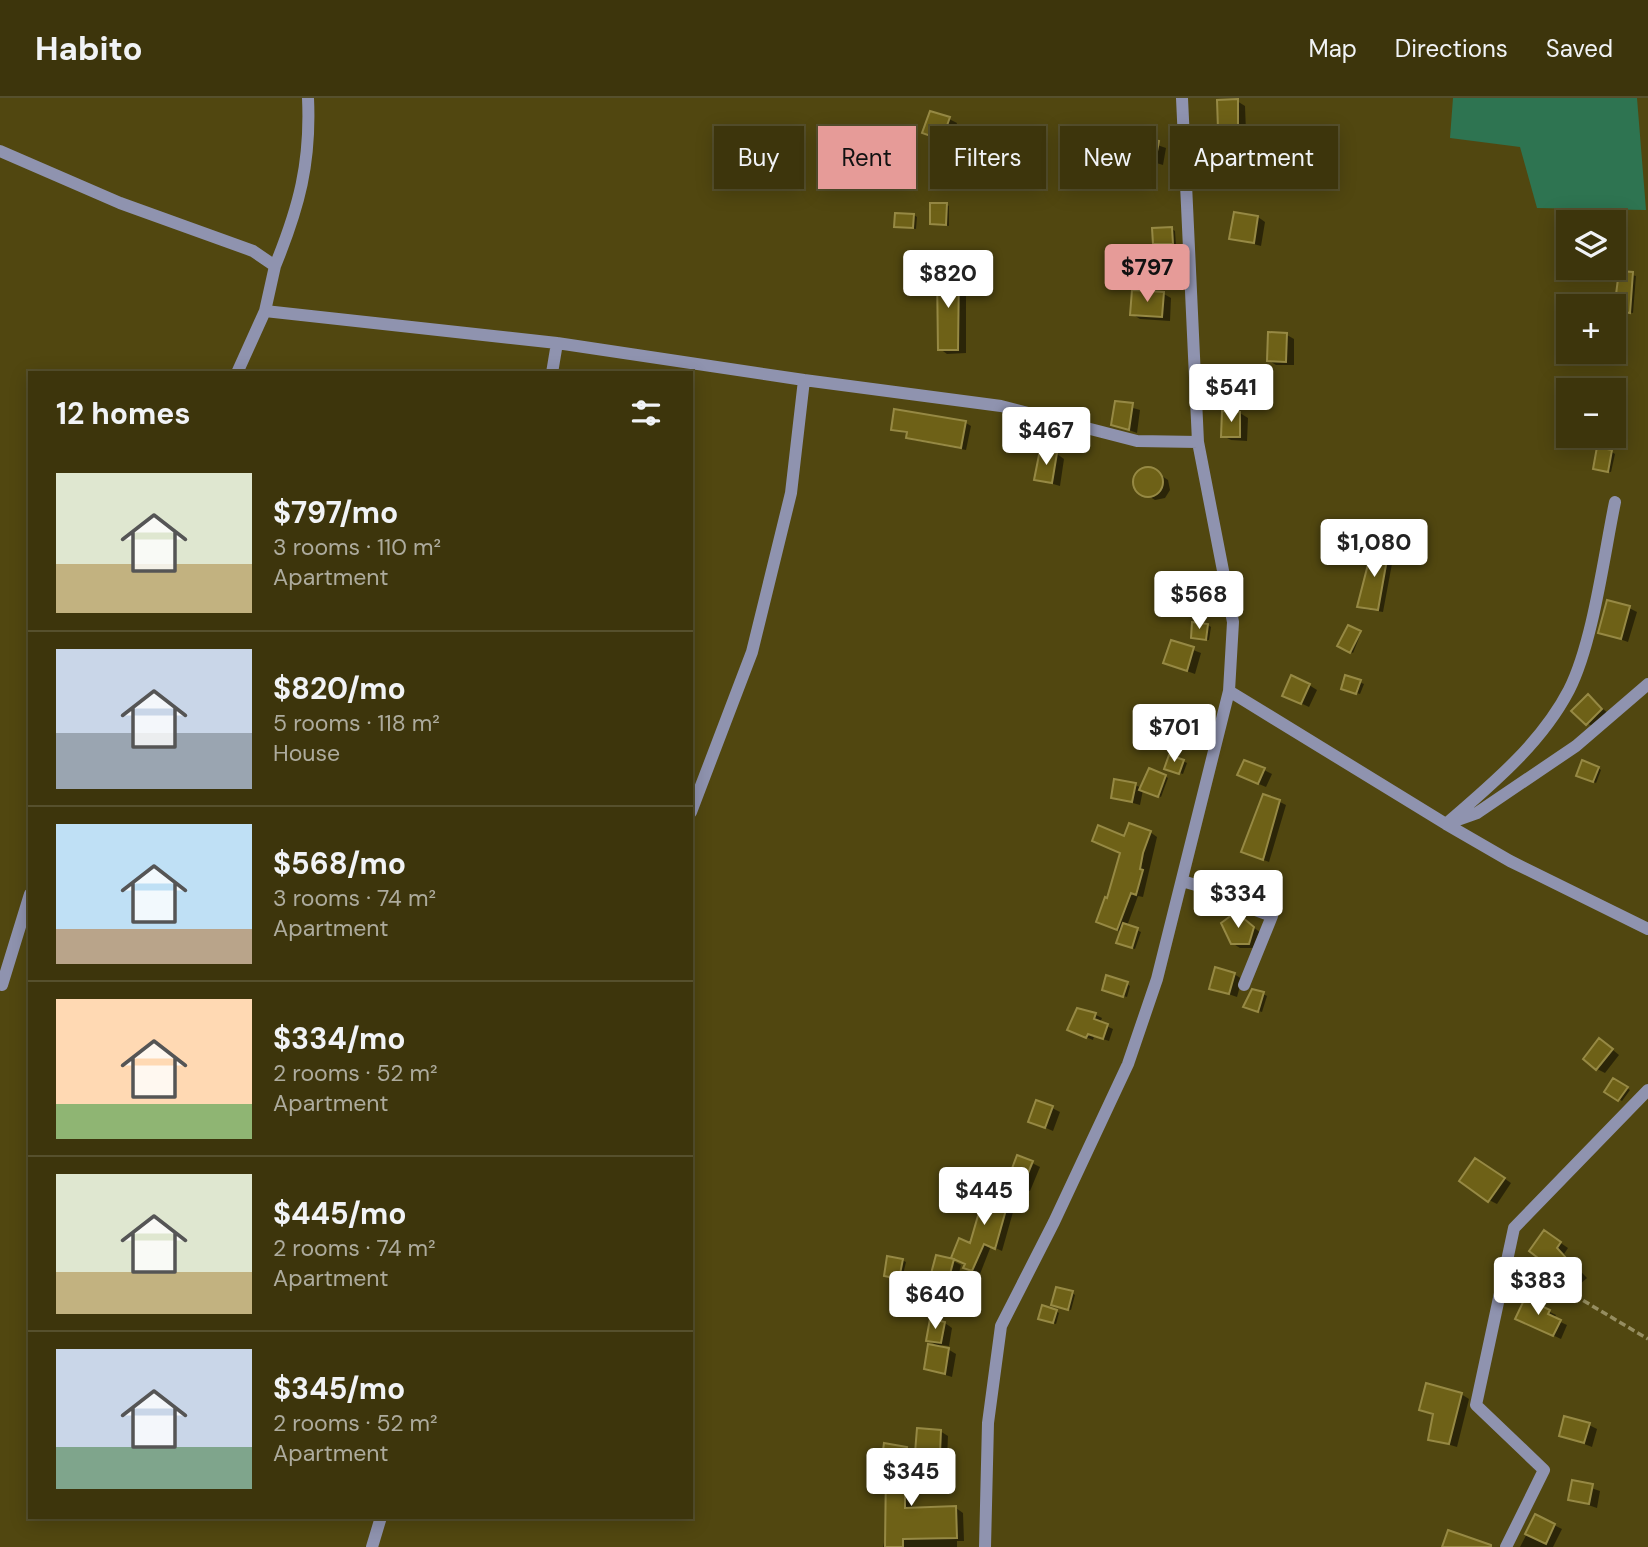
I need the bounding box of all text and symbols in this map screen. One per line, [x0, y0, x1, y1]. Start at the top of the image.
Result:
text: Habito [35, 27, 143, 70]
text: Map [1309, 33, 1357, 64]
text: Directions [1395, 33, 1508, 64]
text: Saved [1546, 33, 1613, 64]
chip: Buy [714, 126, 804, 189]
chip: Rent [818, 126, 916, 189]
chip: Filters [930, 126, 1046, 189]
chip: New [1060, 126, 1156, 189]
chip: Apartment [1170, 126, 1338, 189]
map controls [1556, 210, 1626, 448]
button: layers [1556, 210, 1626, 280]
pin: $797 [1106, 244, 1188, 304]
pin: $820 [907, 250, 989, 310]
text: $797 [1121, 252, 1173, 282]
text: $820 [919, 258, 977, 288]
button: + [1556, 294, 1626, 364]
pin: $541 [1190, 364, 1272, 424]
text: $541 [1205, 372, 1257, 402]
button: − [1556, 378, 1626, 448]
text: 12 homes [56, 394, 190, 433]
icon: filters [627, 394, 665, 432]
pin: $467 [1005, 408, 1087, 467]
text: $467 [1018, 415, 1074, 445]
text: $797/mo [273, 493, 398, 532]
icon: home [112, 501, 196, 585]
pin: $1,080 [1317, 519, 1431, 579]
text: $1,080 [1337, 527, 1411, 557]
text: 3 rooms · 110 m² [273, 532, 441, 562]
text: Apartment [273, 562, 388, 592]
pin: $568 [1158, 572, 1240, 631]
text: $568 [1170, 579, 1228, 609]
text: $820/mo [273, 669, 406, 708]
icon: home [112, 677, 196, 761]
pin: $701 [1133, 704, 1215, 764]
text: 5 rooms · 118 m² [273, 708, 440, 738]
text: $701 [1149, 712, 1199, 742]
text: House [273, 738, 340, 768]
text: $568/mo [273, 844, 406, 883]
icon: home [112, 852, 196, 936]
pin: $334 [1197, 870, 1279, 930]
text: $334 [1210, 878, 1266, 908]
text: 3 rooms · 74 m² [273, 883, 436, 913]
text: Apartment [273, 913, 388, 943]
text: $334/mo [273, 1019, 406, 1058]
icon: home [112, 1027, 196, 1111]
text: 2 rooms · 52 m² [273, 1058, 438, 1088]
text: Apartment [273, 1088, 388, 1118]
pin: $445 [943, 1168, 1025, 1227]
text: $445 [955, 1175, 1013, 1205]
text: $445/mo [273, 1194, 407, 1233]
icon: home [112, 1202, 196, 1286]
text: 2 rooms · 74 m² [273, 1233, 436, 1263]
pin: $383 [1497, 1258, 1579, 1317]
text: Apartment [273, 1263, 388, 1293]
text: $383 [1510, 1265, 1566, 1295]
pin: $640 [894, 1272, 976, 1331]
text: $640 [905, 1279, 965, 1309]
text: $345/mo [273, 1369, 405, 1408]
icon: home [112, 1377, 196, 1461]
text: 2 rooms · 52 m² [273, 1408, 438, 1438]
text: Apartment [273, 1438, 388, 1468]
pin: $345 [870, 1448, 952, 1508]
text: $345 [882, 1456, 940, 1486]

